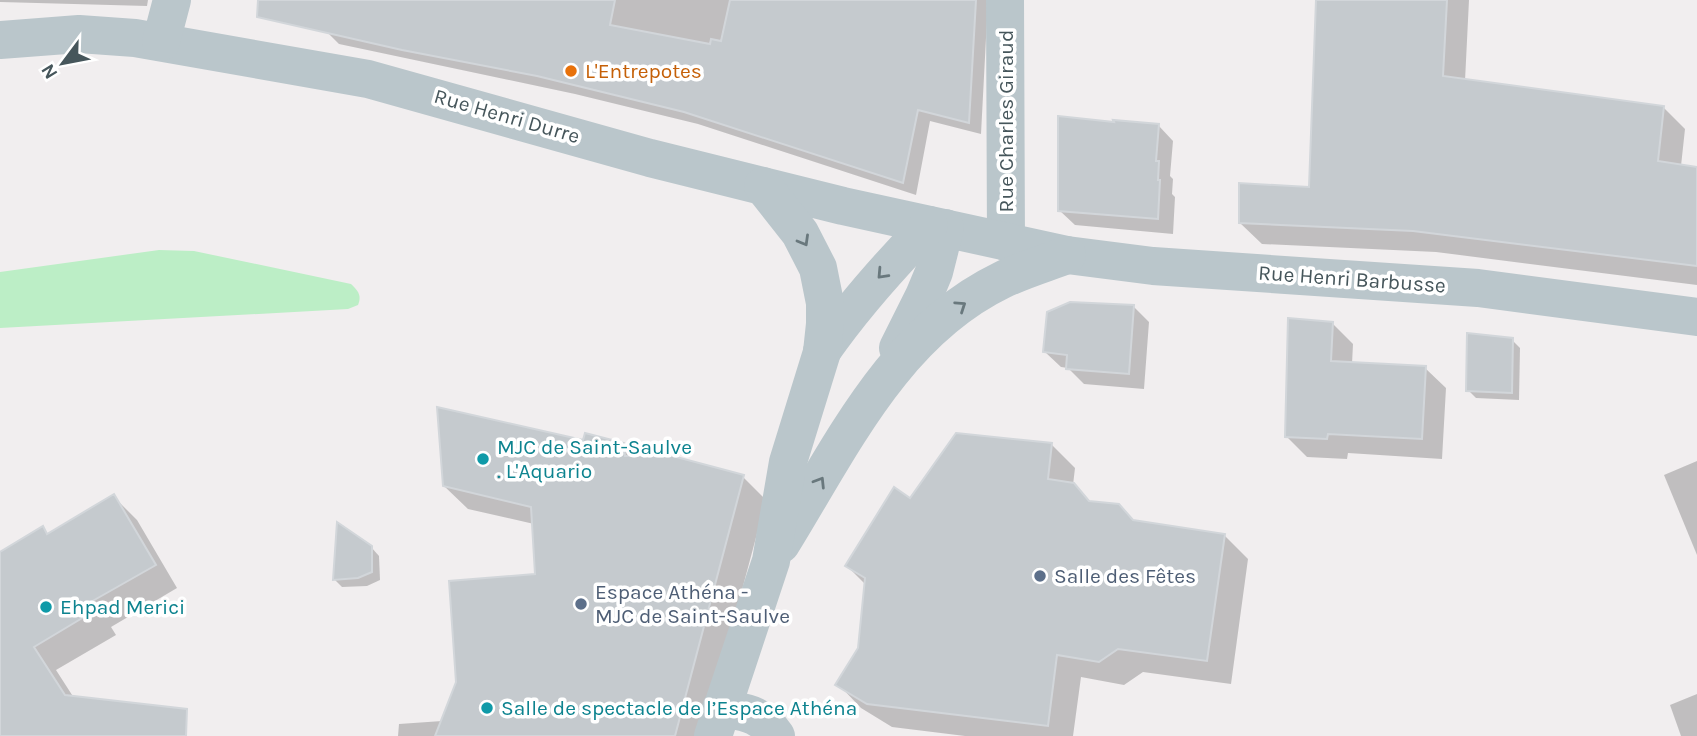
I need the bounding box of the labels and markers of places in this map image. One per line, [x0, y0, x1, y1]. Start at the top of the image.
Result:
place label: L'Entrepotes [585, 59, 702, 83]
marker: L'Entrepotes [563, 63, 579, 79]
place label: MJC de Saint-Saulve . L'Aquario [497, 435, 692, 483]
marker: MJC de Saint-Saulve . L'Aquario [475, 451, 491, 467]
place label: Salle des Fêtes [1054, 564, 1196, 588]
marker: Salle des Fêtes [1032, 568, 1048, 584]
place label: Espace Athéna - MJC de Saint-Saulve [595, 580, 790, 628]
place label: Ehpad Merici [60, 595, 185, 619]
marker: Espace Athéna - MJC de Saint-Saulve [573, 596, 589, 612]
marker: Ehpad Merici [38, 599, 54, 615]
place label: Salle de spectacle de l’Espace Athéna [501, 696, 857, 720]
marker: Salle de spectacle de l’Espace Athéna [479, 700, 495, 716]

